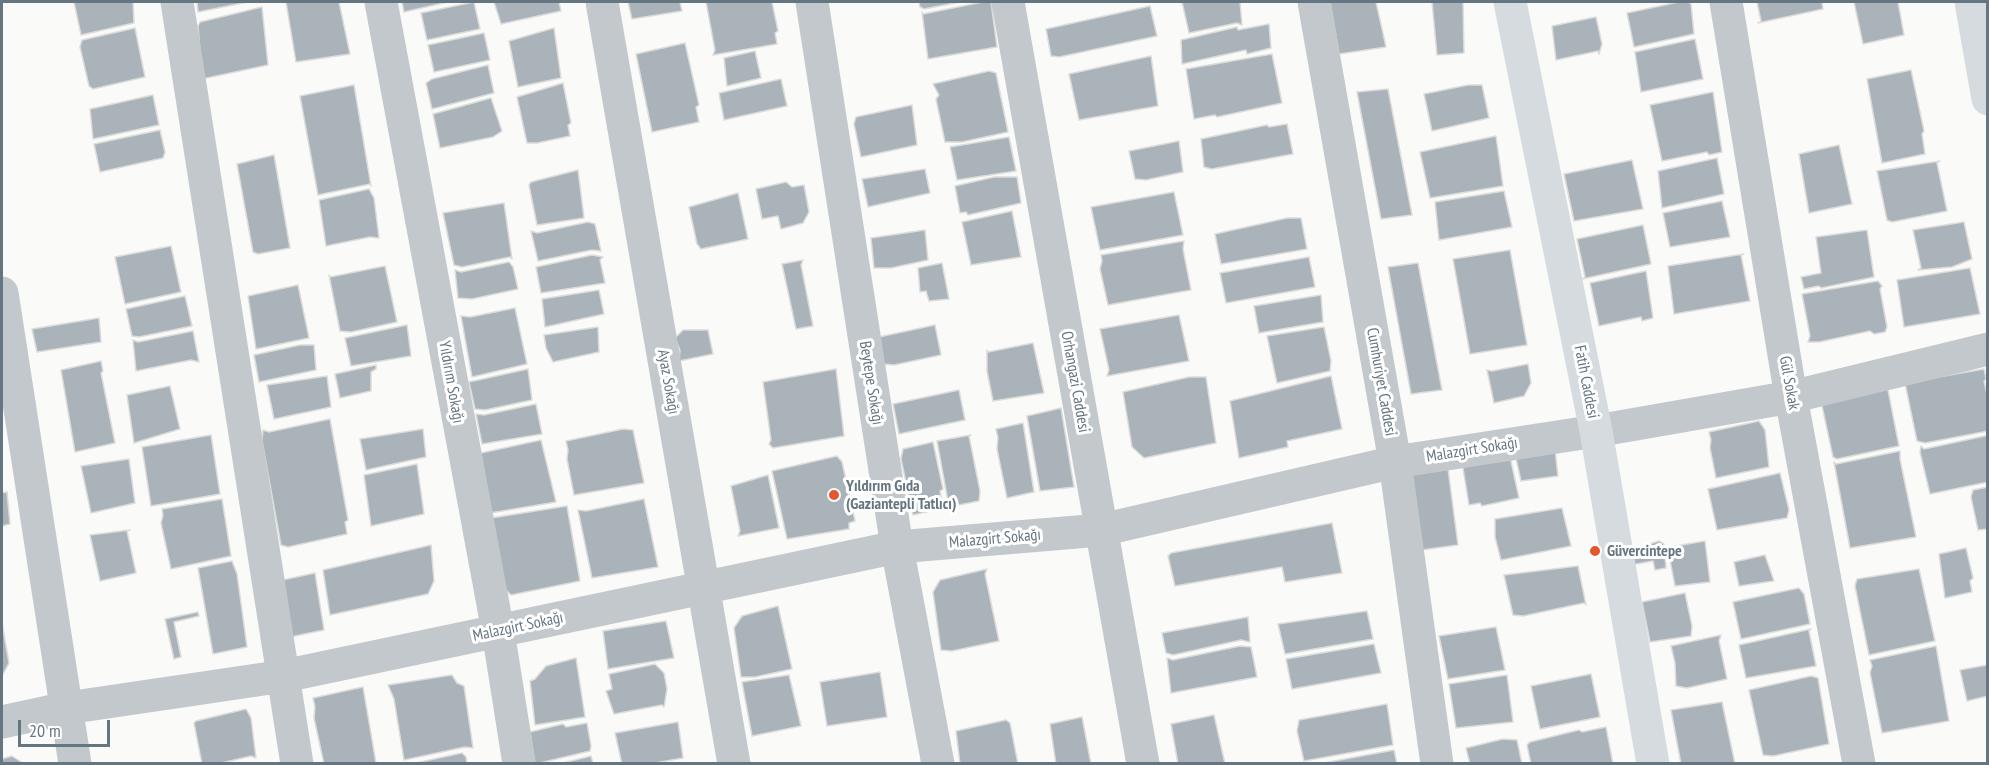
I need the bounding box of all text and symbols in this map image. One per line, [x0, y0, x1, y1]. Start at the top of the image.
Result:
street label: Cumhuriyet Caddesi [1362, 326, 1400, 438]
street label: Orhangazi Caddesi [1057, 330, 1093, 434]
street label: Yıldırım Sokağı [434, 339, 468, 425]
street label: Beytepe Sokağı [855, 340, 887, 426]
street label: Fatih Caddesi [1569, 344, 1603, 420]
street label: Ayaz Sokağı [653, 348, 683, 416]
street label: Gül Sokak [1775, 354, 1803, 412]
street label: Malazgirt Sokağı [1425, 433, 1519, 467]
place label: Yıldırım Gıda (Gaziantepli Tatlıcı) [846, 476, 956, 514]
marker: Yıldırım Gıda (Gaziantepli Tatlıcı) [827, 488, 841, 502]
street label: Malazgirt Sokağı [948, 525, 1042, 553]
place label: Güvercintepe [1607, 541, 1682, 561]
marker: Güvercintepe [1588, 544, 1602, 558]
street label: Malazgirt Sokağı [471, 608, 565, 646]
scale bar [21, 708, 112, 746]
text: 20 m [29, 719, 61, 742]

